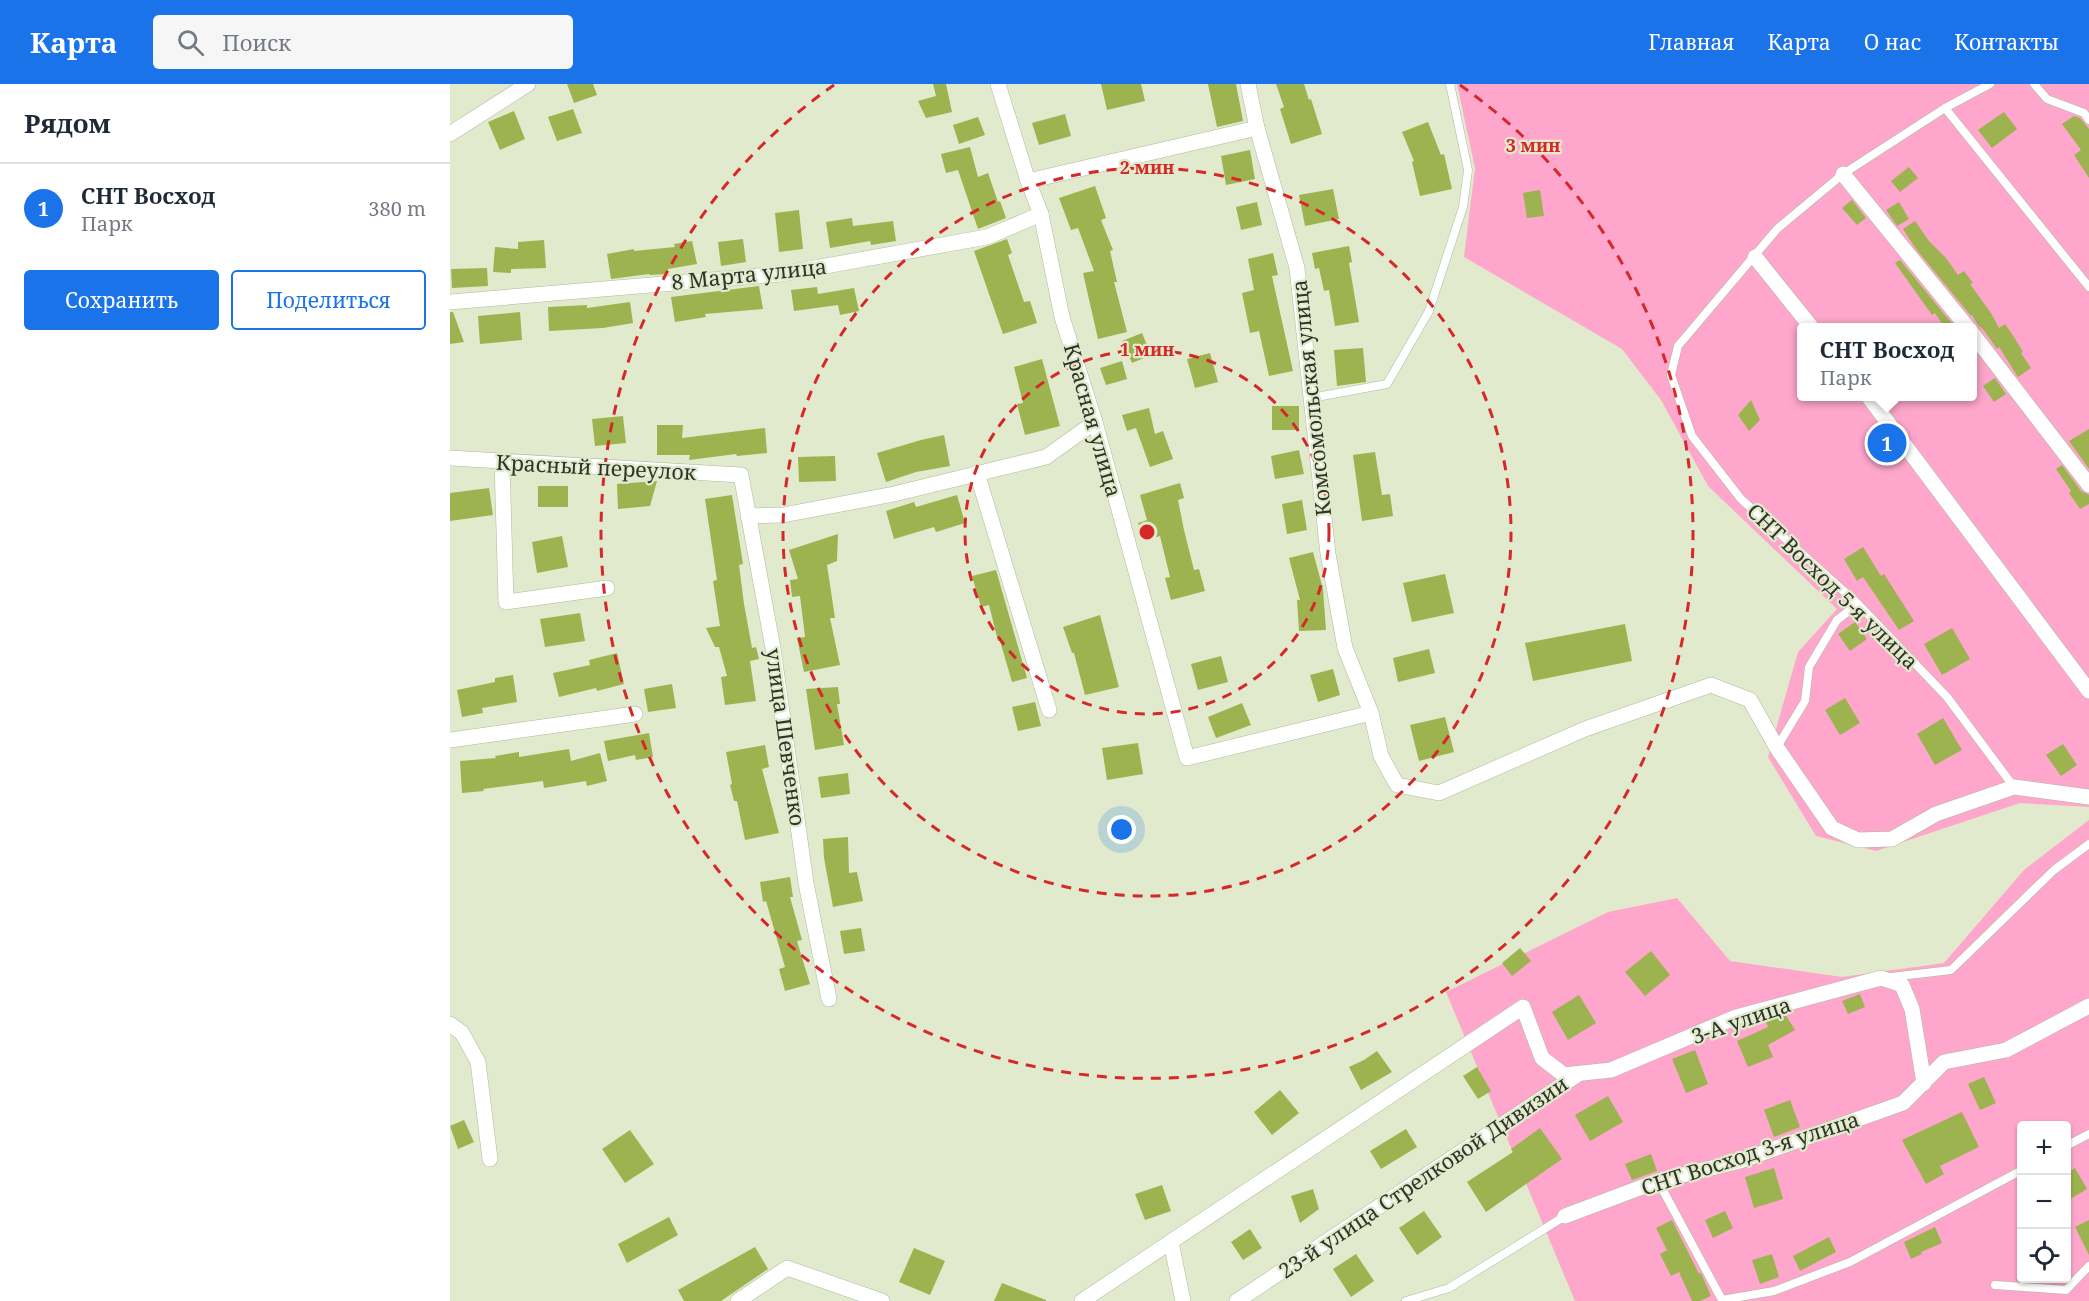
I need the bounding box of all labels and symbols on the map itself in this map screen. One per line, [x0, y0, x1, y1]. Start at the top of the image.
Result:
text: 3 мин [1506, 133, 1560, 157]
text: 2 мин [1120, 155, 1174, 179]
street label: 8 Марта улица [670, 252, 828, 296]
street label: Комсомольская улица [1285, 279, 1337, 517]
text: 1 мин [1120, 337, 1174, 361]
street label: Красная улица [1058, 340, 1128, 500]
pin: 1 [1868, 420, 1906, 466]
street label: Красный переулок [495, 448, 697, 486]
street label: СНТ Восход 5-я улица [1741, 497, 1925, 675]
centre of rings [1137, 522, 1157, 542]
street label: улица Шевченко [760, 646, 812, 828]
your location [1107, 815, 1136, 844]
street label: 3-А улица [1688, 990, 1794, 1050]
street label: 23-й улица Стрелковой Дивизии [1273, 1069, 1573, 1285]
street label: СНТ Восход 3-я улица [1637, 1105, 1863, 1201]

